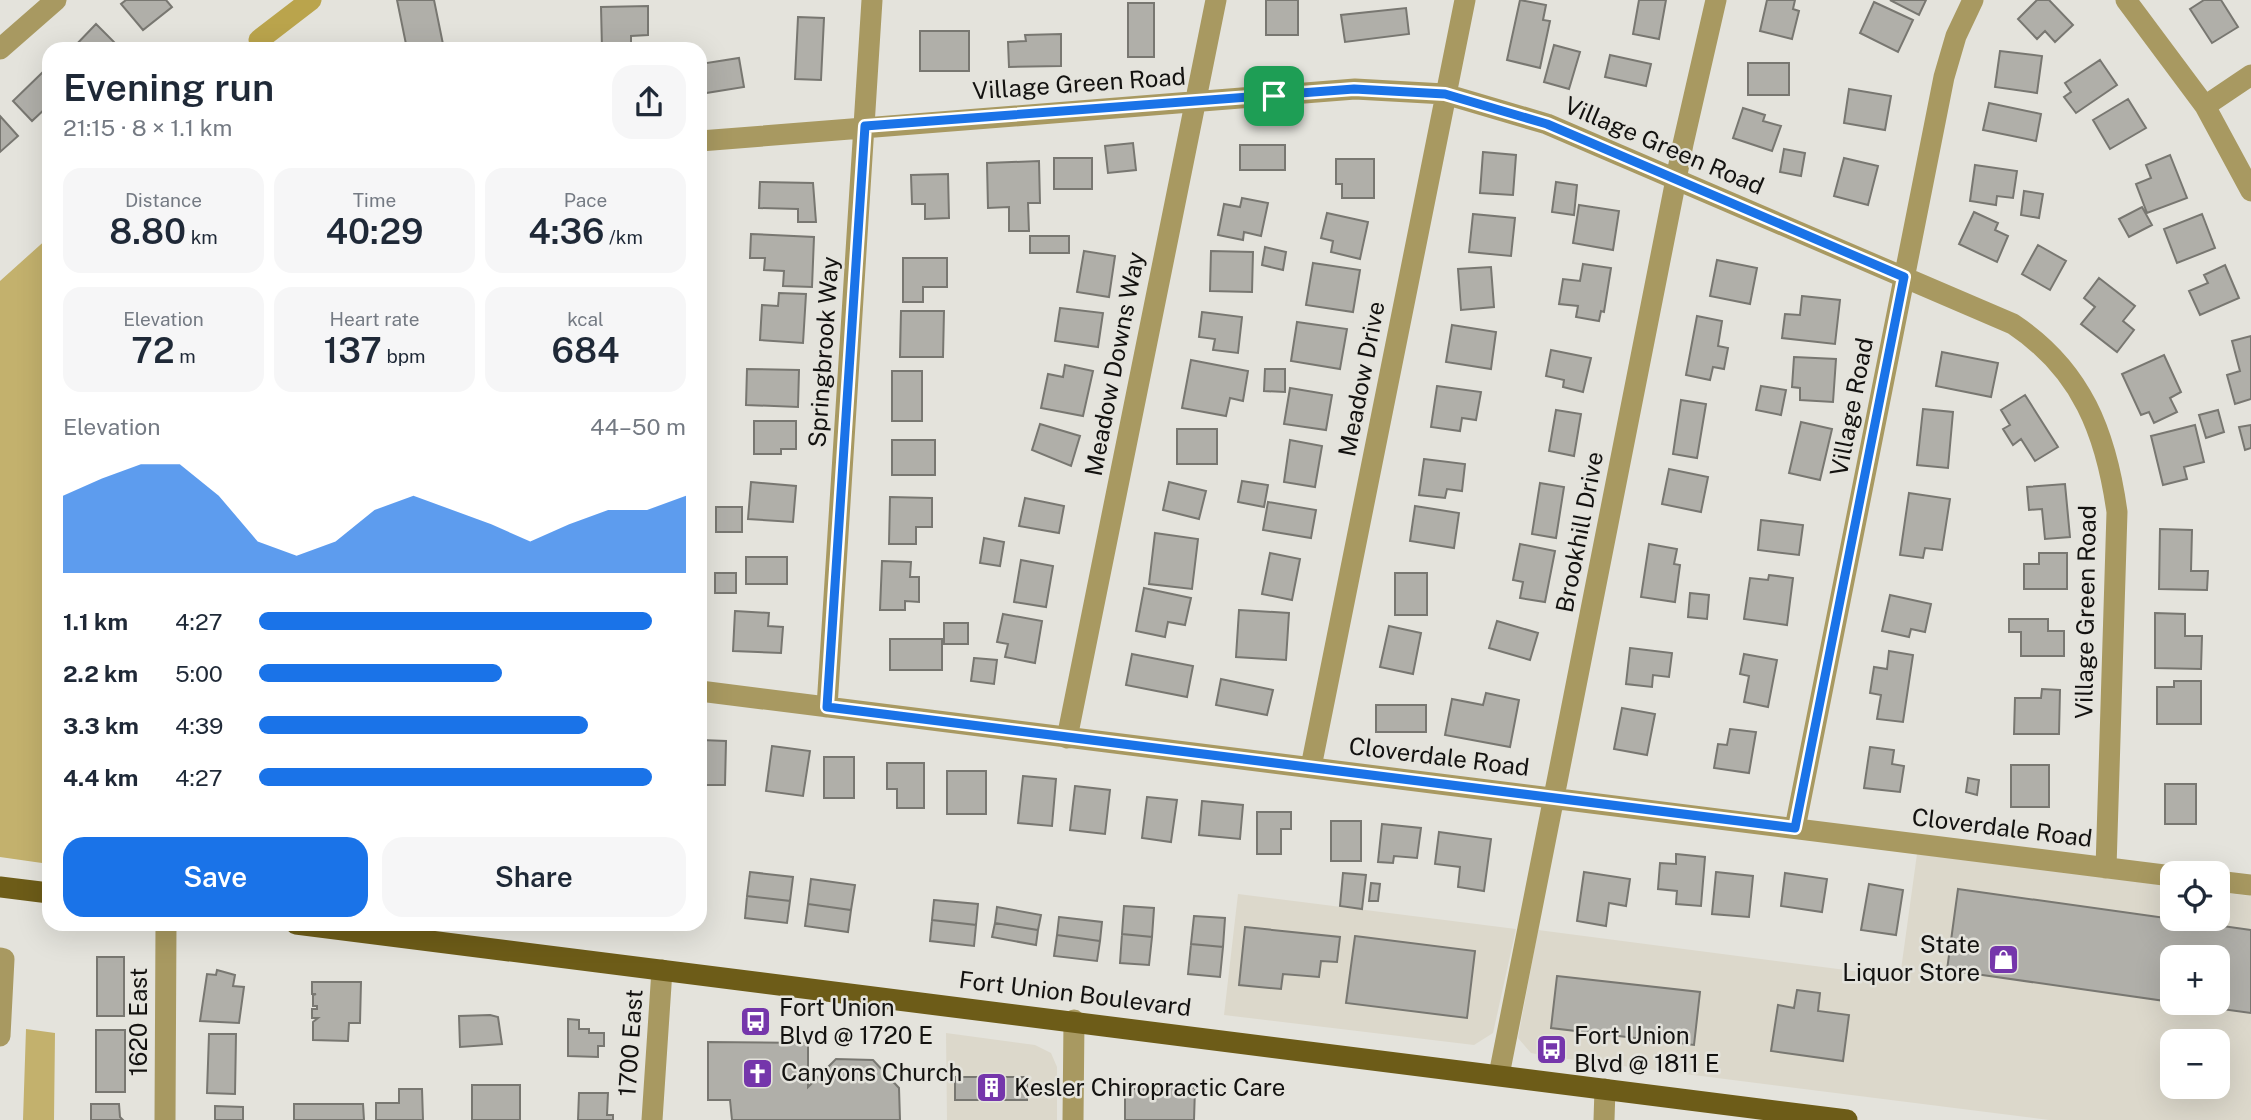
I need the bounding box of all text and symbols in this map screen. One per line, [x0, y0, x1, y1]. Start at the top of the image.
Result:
street label: Village Green Road [971, 62, 1187, 104]
text: Evening run [63, 65, 274, 110]
button: share [612, 65, 686, 139]
pin [1244, 66, 1304, 126]
icon: arrive [1255, 77, 1293, 115]
street label: Village Green Road [1560, 90, 1768, 200]
text: 21:15 · 8 × 1.1 km [63, 114, 232, 141]
text: Distance [125, 189, 202, 211]
text: Time [353, 189, 396, 211]
text: Pace [564, 189, 607, 211]
text: 8.80 [109, 211, 186, 252]
text: 40:29 [325, 211, 424, 252]
text: 4:36 [528, 211, 604, 252]
text: km [186, 226, 218, 248]
text: /km [604, 226, 643, 248]
street label: Meadow Downs Way [1079, 249, 1149, 478]
street label: Springbrook Way [802, 255, 844, 448]
street label: Meadow Drive [1332, 299, 1390, 459]
text: Elevation [123, 308, 204, 330]
text: Heart rate [330, 308, 419, 330]
text: kcal [567, 308, 604, 330]
text: 72 [131, 330, 175, 371]
text: 137 [324, 330, 382, 371]
text: 684 [552, 330, 619, 371]
street label: Village Road [1824, 335, 1878, 478]
text: m [175, 345, 196, 367]
text: bpm [382, 345, 425, 367]
text: Elevation [63, 413, 161, 440]
text: 44–50 m [590, 413, 686, 440]
street label: Brookhill Drive [1550, 449, 1608, 615]
street label: Village Green Road [2069, 505, 2101, 719]
text: 1.1 km [63, 608, 128, 635]
text: 4:27 [175, 608, 223, 635]
text: 2.2 km [63, 660, 138, 687]
text: 5:00 [175, 660, 223, 687]
text: 3.3 km [63, 712, 139, 739]
text: 4:39 [175, 712, 223, 739]
street label: Cloverdale Road [1347, 731, 1531, 781]
text: 4.4 km [63, 764, 138, 791]
text: 4:27 [175, 764, 223, 791]
street label: Cloverdale Road [1910, 802, 2094, 852]
button: Save [63, 837, 368, 917]
button: Share [382, 837, 686, 917]
map controls [2160, 861, 2230, 1099]
button: locate [2160, 861, 2230, 931]
place label: State Liquor Store [1842, 930, 1980, 986]
shop icon: State Liquor Store [1986, 942, 2020, 976]
button: + [2160, 945, 2230, 1015]
street label: Fort Union Boulevard [957, 965, 1193, 1021]
street label: 1620 East [124, 968, 152, 1076]
street label: 1700 East [612, 988, 648, 1098]
place label: Fort Union Blvd @ 1720 E [779, 993, 933, 1049]
bus stop icon: Fort Union Blvd @ 1720 E [739, 1005, 773, 1039]
place label: Fort Union Blvd @ 1811 E [1574, 1021, 1720, 1077]
button: − [2160, 1029, 2230, 1099]
bus stop icon: Fort Union Blvd @ 1811 E [1534, 1033, 1568, 1067]
church icon: Canyons Church [741, 1056, 775, 1090]
place label: Canyons Church [781, 1058, 962, 1086]
building icon: Kesler Chiropractic Care [974, 1071, 1008, 1105]
place label: Kesler Chiropractic Care [1014, 1073, 1285, 1101]

